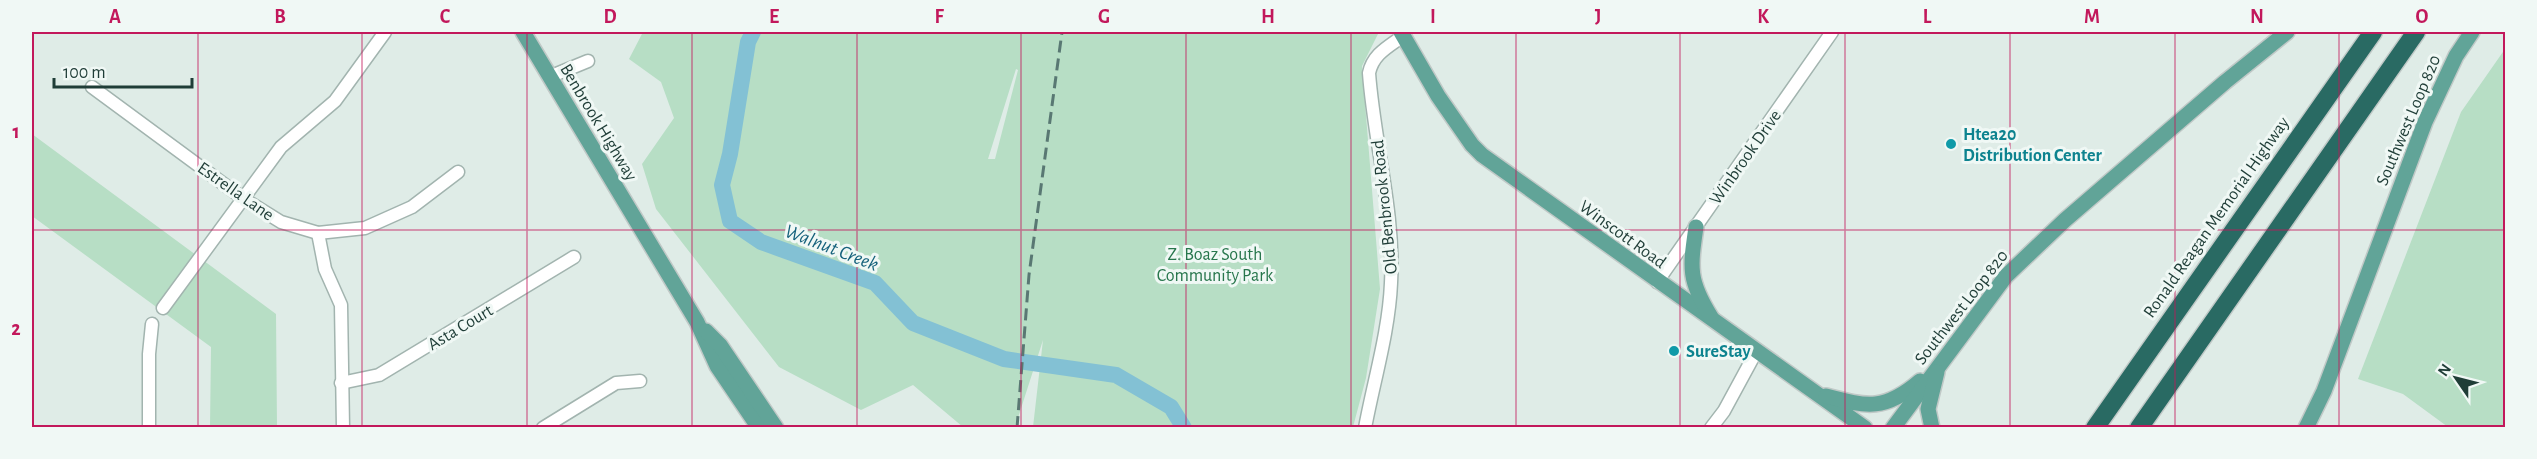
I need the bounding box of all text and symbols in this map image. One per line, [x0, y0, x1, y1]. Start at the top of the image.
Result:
text: A [109, 7, 121, 27]
text: B [274, 7, 286, 27]
text: C [440, 7, 451, 27]
text: D [603, 7, 617, 27]
text: E [769, 7, 779, 27]
text: F [934, 7, 944, 27]
text: G [1098, 7, 1110, 27]
text: H [1261, 7, 1275, 27]
text: I [1430, 7, 1436, 27]
text: J [1595, 7, 1601, 27]
text: K [1757, 7, 1769, 27]
text: L [1923, 7, 1932, 27]
text: M [2084, 7, 2100, 27]
text: N [2250, 7, 2264, 27]
text: O [2416, 7, 2429, 27]
scale bar [54, 51, 192, 89]
street label: Southwest Loop 820 [2373, 53, 2445, 188]
street label: Benbrook Highway [556, 61, 640, 184]
text: 100 m [63, 64, 106, 82]
street label: Winbrook Drive [1707, 107, 1785, 208]
street label: Ronald Reagan Memorial Highway [2141, 114, 2293, 321]
text: 1 [12, 122, 20, 142]
place label: Htea20 Distribution Center [1963, 126, 2103, 165]
marker: Htea20 Distribution Center [1944, 137, 1958, 151]
street label: Old Benbrook Road [1369, 139, 1401, 275]
street label: Estrella Lane [194, 159, 277, 225]
street label: Winscott Road [1576, 197, 1669, 272]
water label: Walnut Creek [782, 221, 881, 275]
park label: Z. Boaz South Community Park [1157, 246, 1274, 285]
street label: Southwest Loop 820 [1912, 247, 2012, 368]
street label: Asta Court [425, 301, 496, 354]
text: 2 [11, 319, 21, 339]
place label: SureStay [1686, 343, 1752, 361]
marker: SureStay [1667, 344, 1681, 358]
north arrow [2426, 348, 2486, 408]
text: N [2435, 361, 2454, 379]

